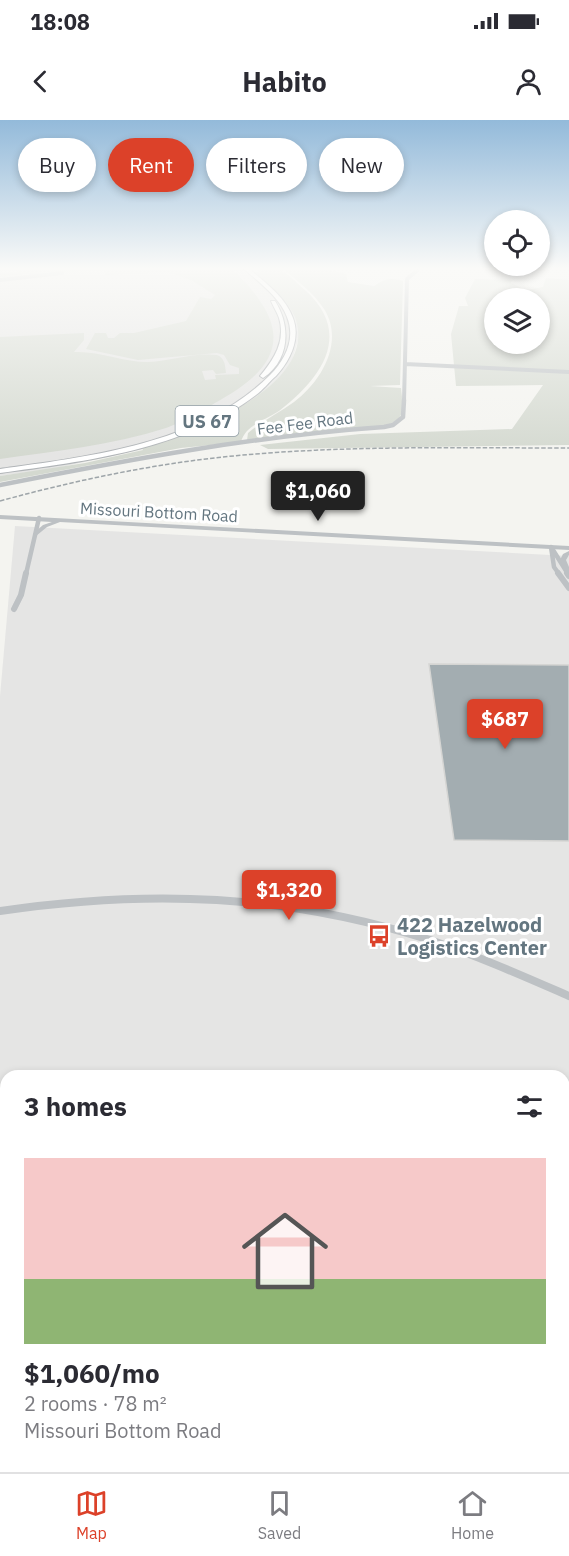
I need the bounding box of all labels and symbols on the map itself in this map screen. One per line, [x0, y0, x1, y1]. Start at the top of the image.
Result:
road number: US 67 [176, 406, 238, 436]
street label: Fee Fee Road [256, 407, 354, 439]
pin: $1,060 [269, 471, 367, 522]
street label: Missouri Bottom Road [80, 498, 238, 526]
pin: $687 [469, 699, 541, 750]
pin: $1,320 [240, 870, 338, 921]
place label: 422 Hazelwood Logistics Center [397, 911, 547, 961]
bus stop icon: 422 Hazelwood Logistics Center [366, 923, 392, 949]

